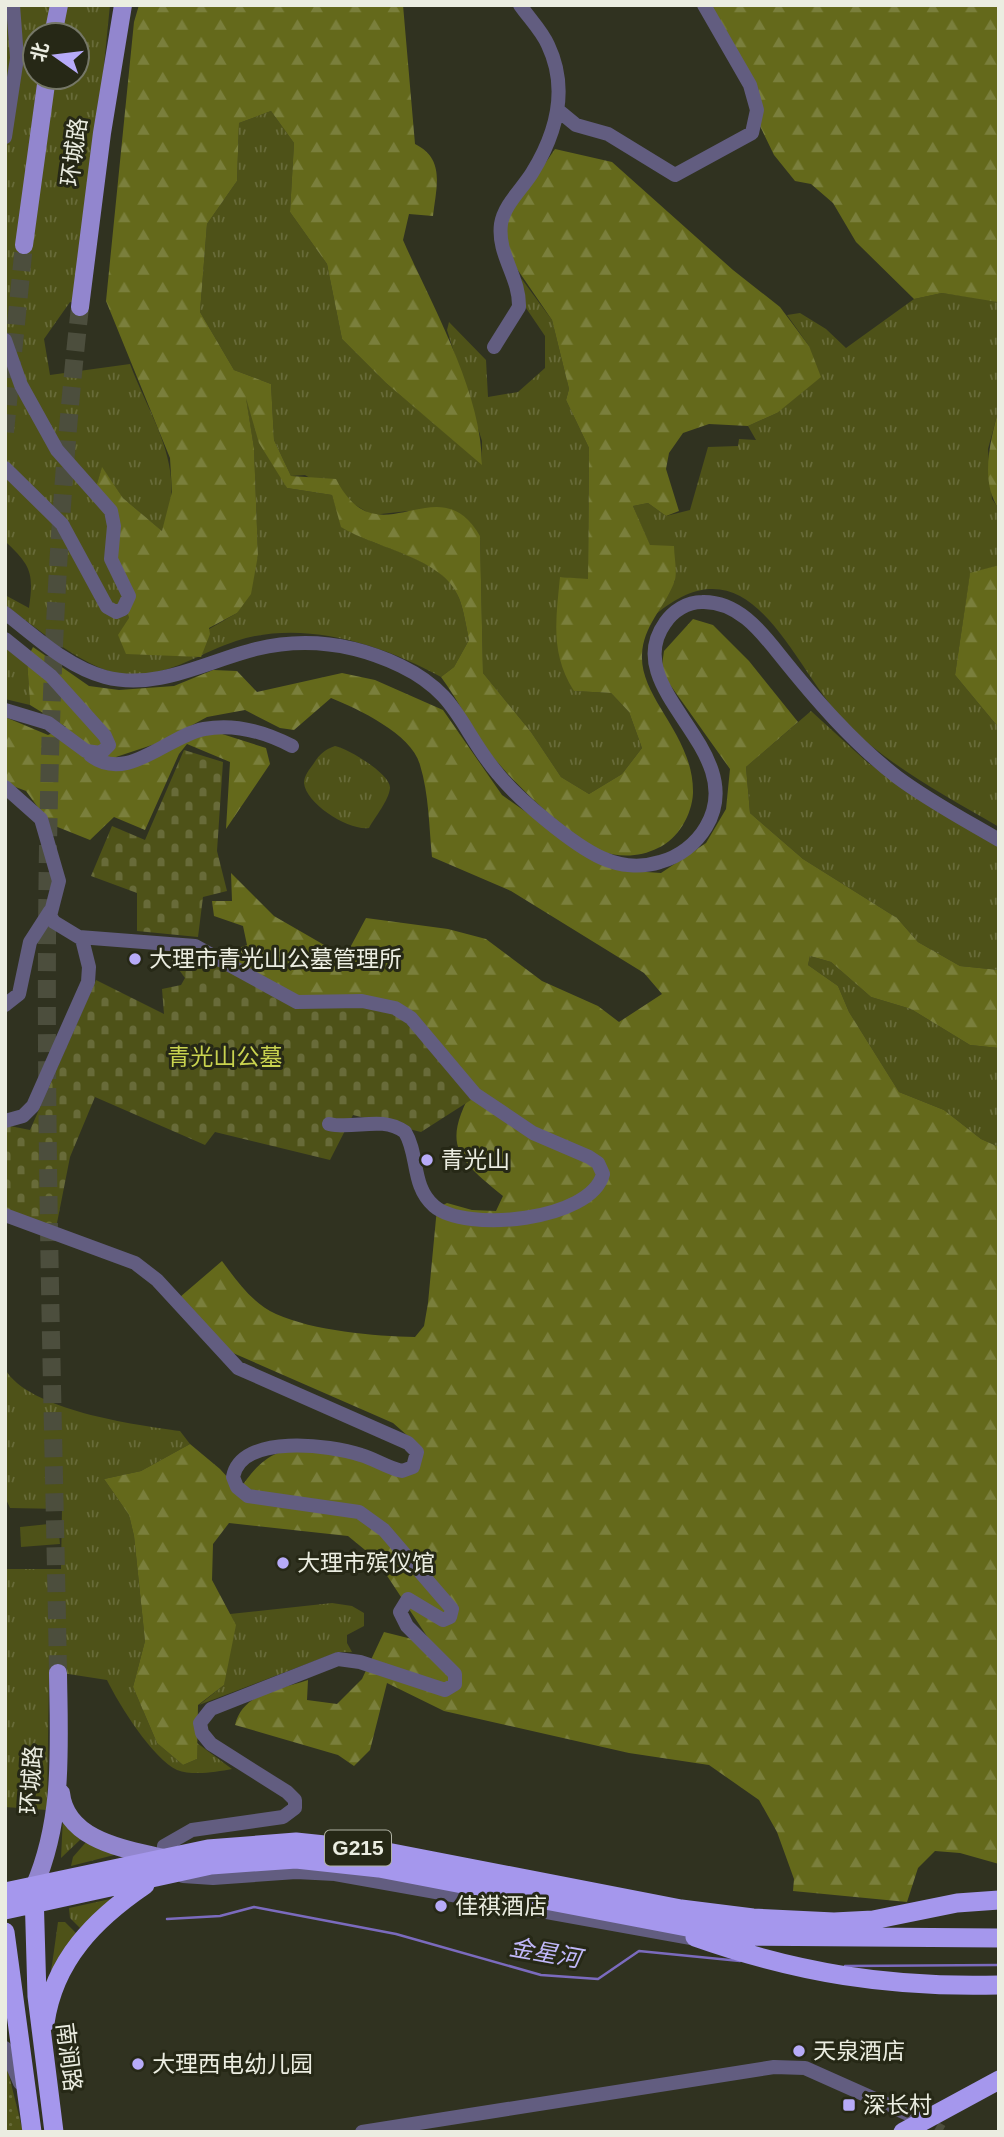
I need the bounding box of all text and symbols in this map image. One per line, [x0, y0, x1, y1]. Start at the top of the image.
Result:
north arrow [21, 21, 91, 91]
text: 北 [28, 40, 52, 64]
street label: 环城路 [56, 116, 92, 188]
place label: 大理市青光山公墓管理所 [149, 946, 402, 972]
marker: 大理市青光山公墓管理所 [127, 951, 143, 967]
park label: 青光山公墓 [168, 1044, 283, 1070]
place label: 青光山 [441, 1147, 510, 1173]
marker: 青光山 [419, 1152, 435, 1168]
place label: 大理市殡仪馆 [297, 1550, 435, 1576]
marker: 大理市殡仪馆 [275, 1555, 291, 1571]
street label: 环城路 [16, 1745, 46, 1815]
road number: G215 [325, 1830, 391, 1866]
place label: 佳祺酒店 [455, 1893, 547, 1919]
marker: 佳祺酒店 [433, 1898, 449, 1914]
water label: 金星河 [507, 1933, 587, 1973]
street label: 南涧路 [52, 2021, 86, 2093]
place label: 天泉酒店 [813, 2038, 905, 2064]
marker: 天泉酒店 [791, 2043, 807, 2059]
place label: 大理西电幼儿园 [152, 2051, 313, 2077]
marker: 大理西电幼儿园 [130, 2056, 146, 2072]
place label: 深长村 [863, 2092, 932, 2118]
marker: 深长村 [841, 2097, 857, 2113]

